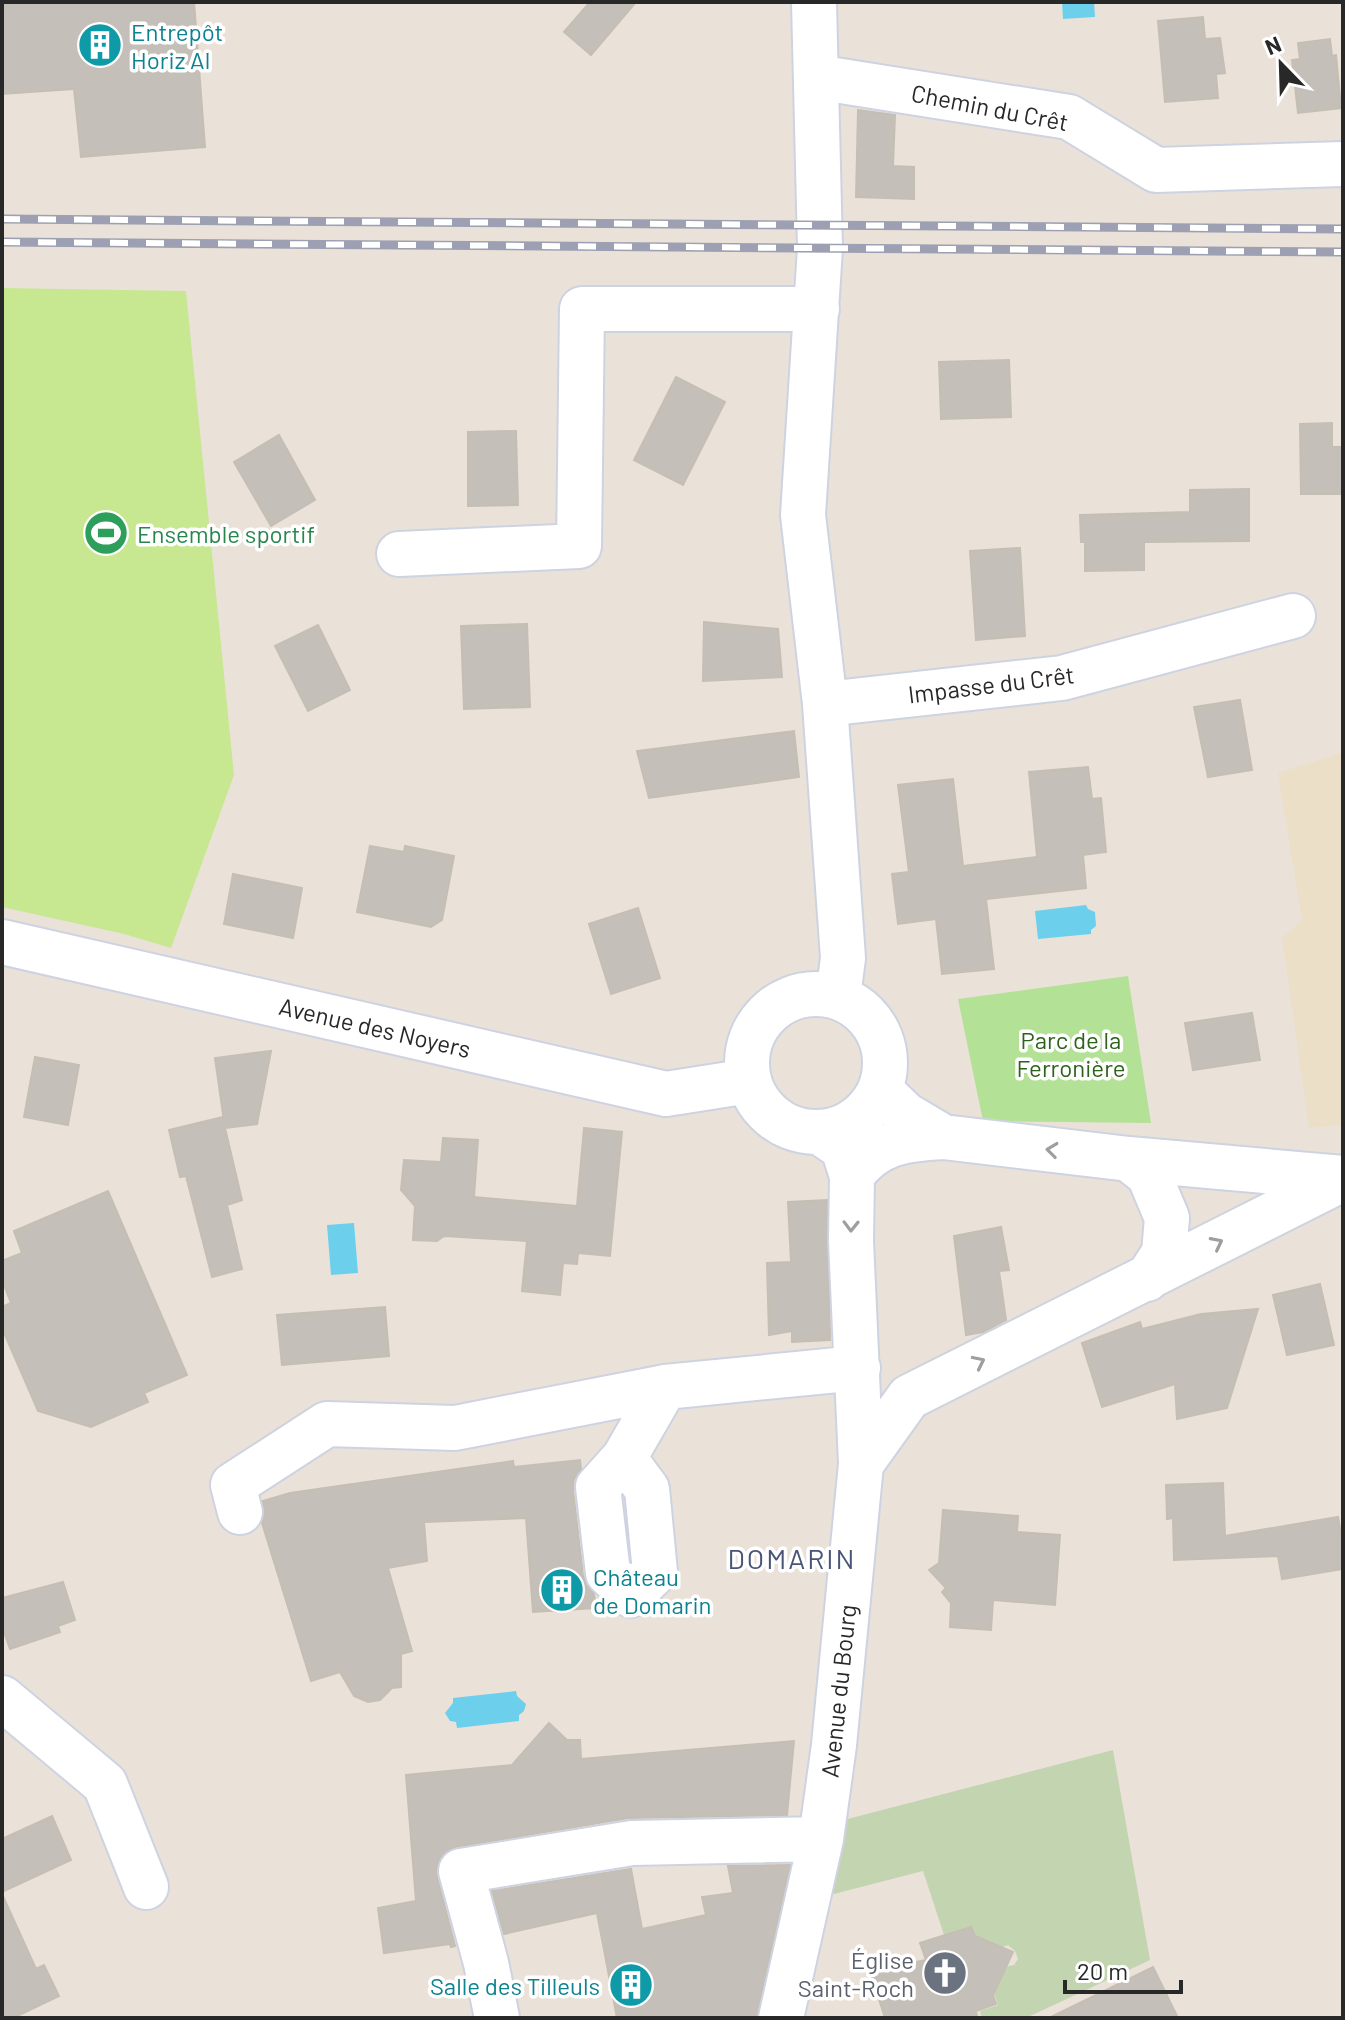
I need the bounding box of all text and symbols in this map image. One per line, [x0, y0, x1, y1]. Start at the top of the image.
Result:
place label: Entrepôt Horiz Al [131, 17, 223, 74]
building icon: Entrepôt Horiz Al [76, 21, 124, 69]
north arrow [1241, 24, 1321, 104]
text: N [1261, 30, 1285, 59]
street label: Chemin du Crêt [909, 78, 1071, 136]
sports icon: Ensemble sportif [82, 509, 130, 557]
place label: Ensemble sportif [137, 519, 315, 548]
street label: Impasse du Crêt [906, 659, 1076, 709]
street label: Avenue des Noyers [276, 991, 474, 1063]
park label: Parc de la Ferronière [1016, 1025, 1126, 1082]
one-way arrow [1045, 1141, 1058, 1158]
one-way arrow [842, 1220, 860, 1233]
one-way arrow [1208, 1238, 1223, 1253]
one-way arrow [970, 1356, 985, 1372]
district label: DOMARIN [728, 1541, 857, 1575]
place label: Château de Domarin [593, 1562, 712, 1619]
building icon: Château de Domarin [538, 1566, 586, 1614]
street label: Avenue du Bourg [814, 1603, 862, 1779]
scale bar [1065, 1944, 1181, 1994]
place label: Église Saint-Roch [798, 1945, 914, 2002]
church icon: Église Saint-Roch [921, 1949, 969, 1997]
text: 20 m [1077, 1956, 1128, 1985]
building icon: Salle des Tilleuls [607, 1961, 655, 2009]
place label: Salle des Tilleuls [430, 1971, 600, 2000]

